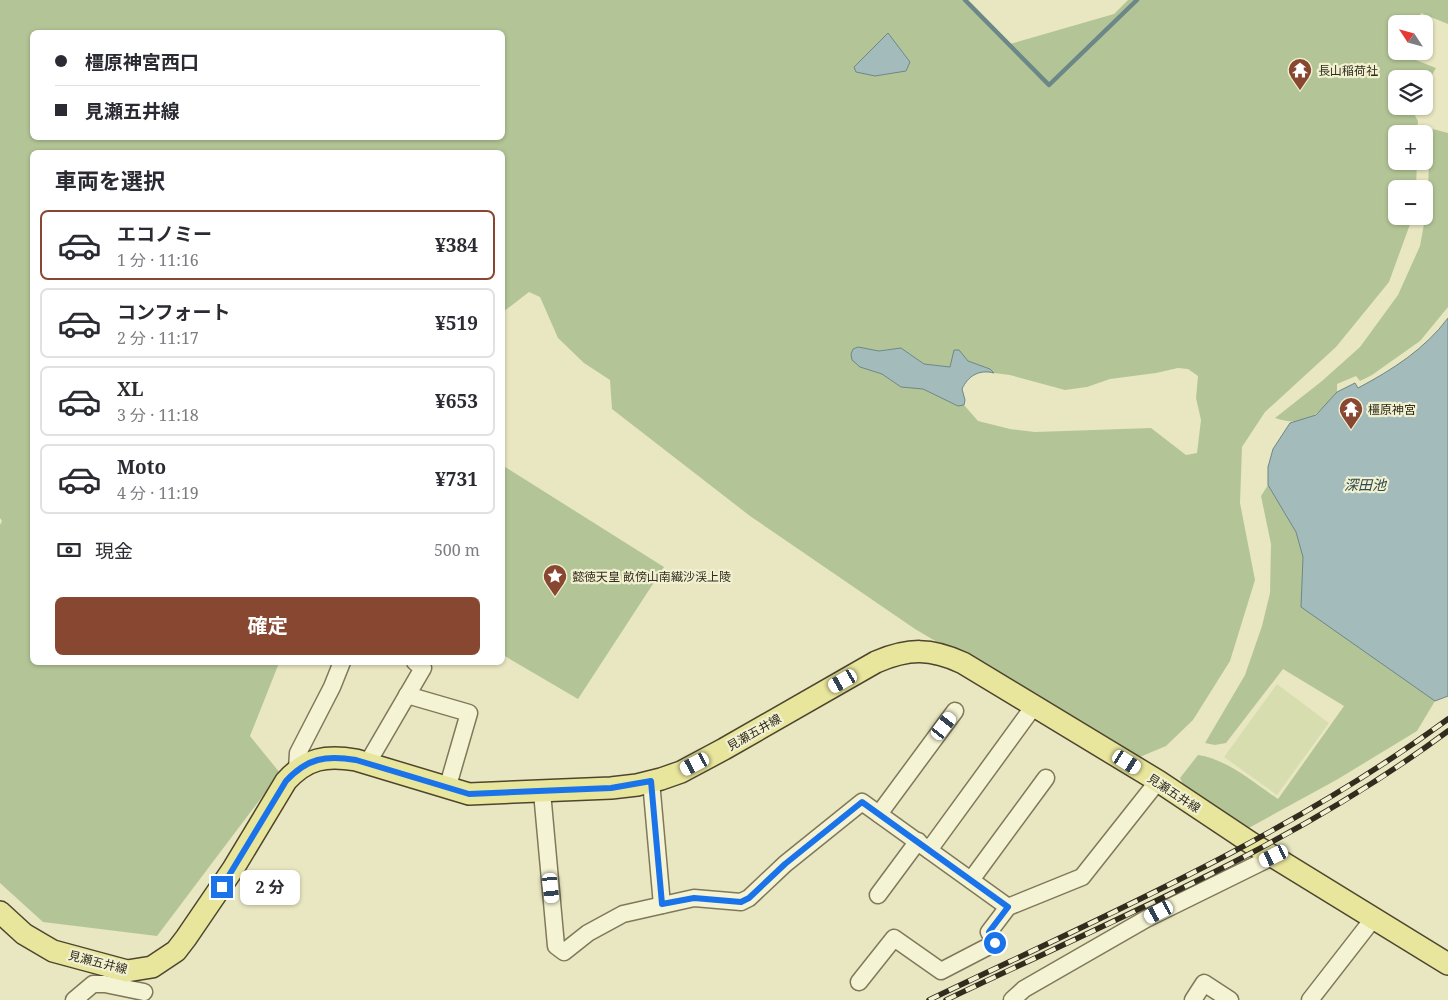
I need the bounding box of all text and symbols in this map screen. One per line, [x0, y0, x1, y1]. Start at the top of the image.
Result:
north arrow [1388, 15, 1432, 60]
map controls [1388, 15, 1433, 225]
text: 橿原神宮西口 [85, 49, 199, 75]
temple icon: 長山稲荷社 [1287, 57, 1313, 91]
place label: 長山稲荷社 [1318, 62, 1378, 79]
button: layers [1388, 70, 1433, 115]
text: 見瀬五井線 [85, 98, 180, 124]
button: + [1388, 125, 1433, 170]
text: 車両を選択 [55, 165, 165, 195]
button: − [1388, 180, 1433, 225]
text: エコノミー [117, 221, 212, 247]
icon: car [57, 223, 102, 268]
text: ¥384 [435, 232, 478, 258]
text: 1 分 · 11:16 [117, 249, 199, 271]
text: コンフォート [117, 299, 230, 325]
icon: car [57, 301, 102, 346]
text: ¥519 [435, 310, 478, 336]
text: 2 分 · 11:17 [117, 327, 199, 349]
text: XL [117, 376, 143, 402]
icon: car [57, 379, 102, 424]
text: ¥653 [435, 388, 478, 414]
temple icon: 橿原神宮 [1338, 396, 1364, 430]
place label: 橿原神宮 [1368, 401, 1416, 418]
text: 3 分 · 11:18 [117, 404, 199, 426]
text: Moto [117, 454, 166, 480]
icon: car [57, 457, 102, 502]
text: ¥731 [435, 466, 478, 492]
water label: 深田池 [1344, 475, 1388, 494]
text: 4 分 · 11:19 [117, 482, 199, 504]
icon: cash [55, 536, 83, 564]
text: 現金 [95, 538, 133, 564]
text: 500 m [434, 539, 480, 561]
place icon: 懿徳天皇 畝傍山南繊沙渓上陵 [542, 563, 568, 597]
place label: 懿徳天皇 畝傍山南繊沙渓上陵 [572, 568, 731, 585]
button: 確定 [55, 597, 480, 655]
car [826, 667, 859, 695]
street label: 見瀬五井線 [724, 710, 784, 754]
car [928, 710, 959, 742]
car [1110, 748, 1143, 776]
car [678, 751, 711, 777]
street label: 見瀬五井線 [1144, 770, 1204, 816]
car [1257, 843, 1290, 869]
callout: 2 分 [240, 870, 300, 904]
car [541, 872, 560, 904]
route end [211, 876, 233, 898]
text: 2 分 [255, 876, 285, 898]
car [1142, 898, 1175, 926]
route start [984, 932, 1006, 954]
street label: 見瀬五井線 [67, 946, 129, 978]

